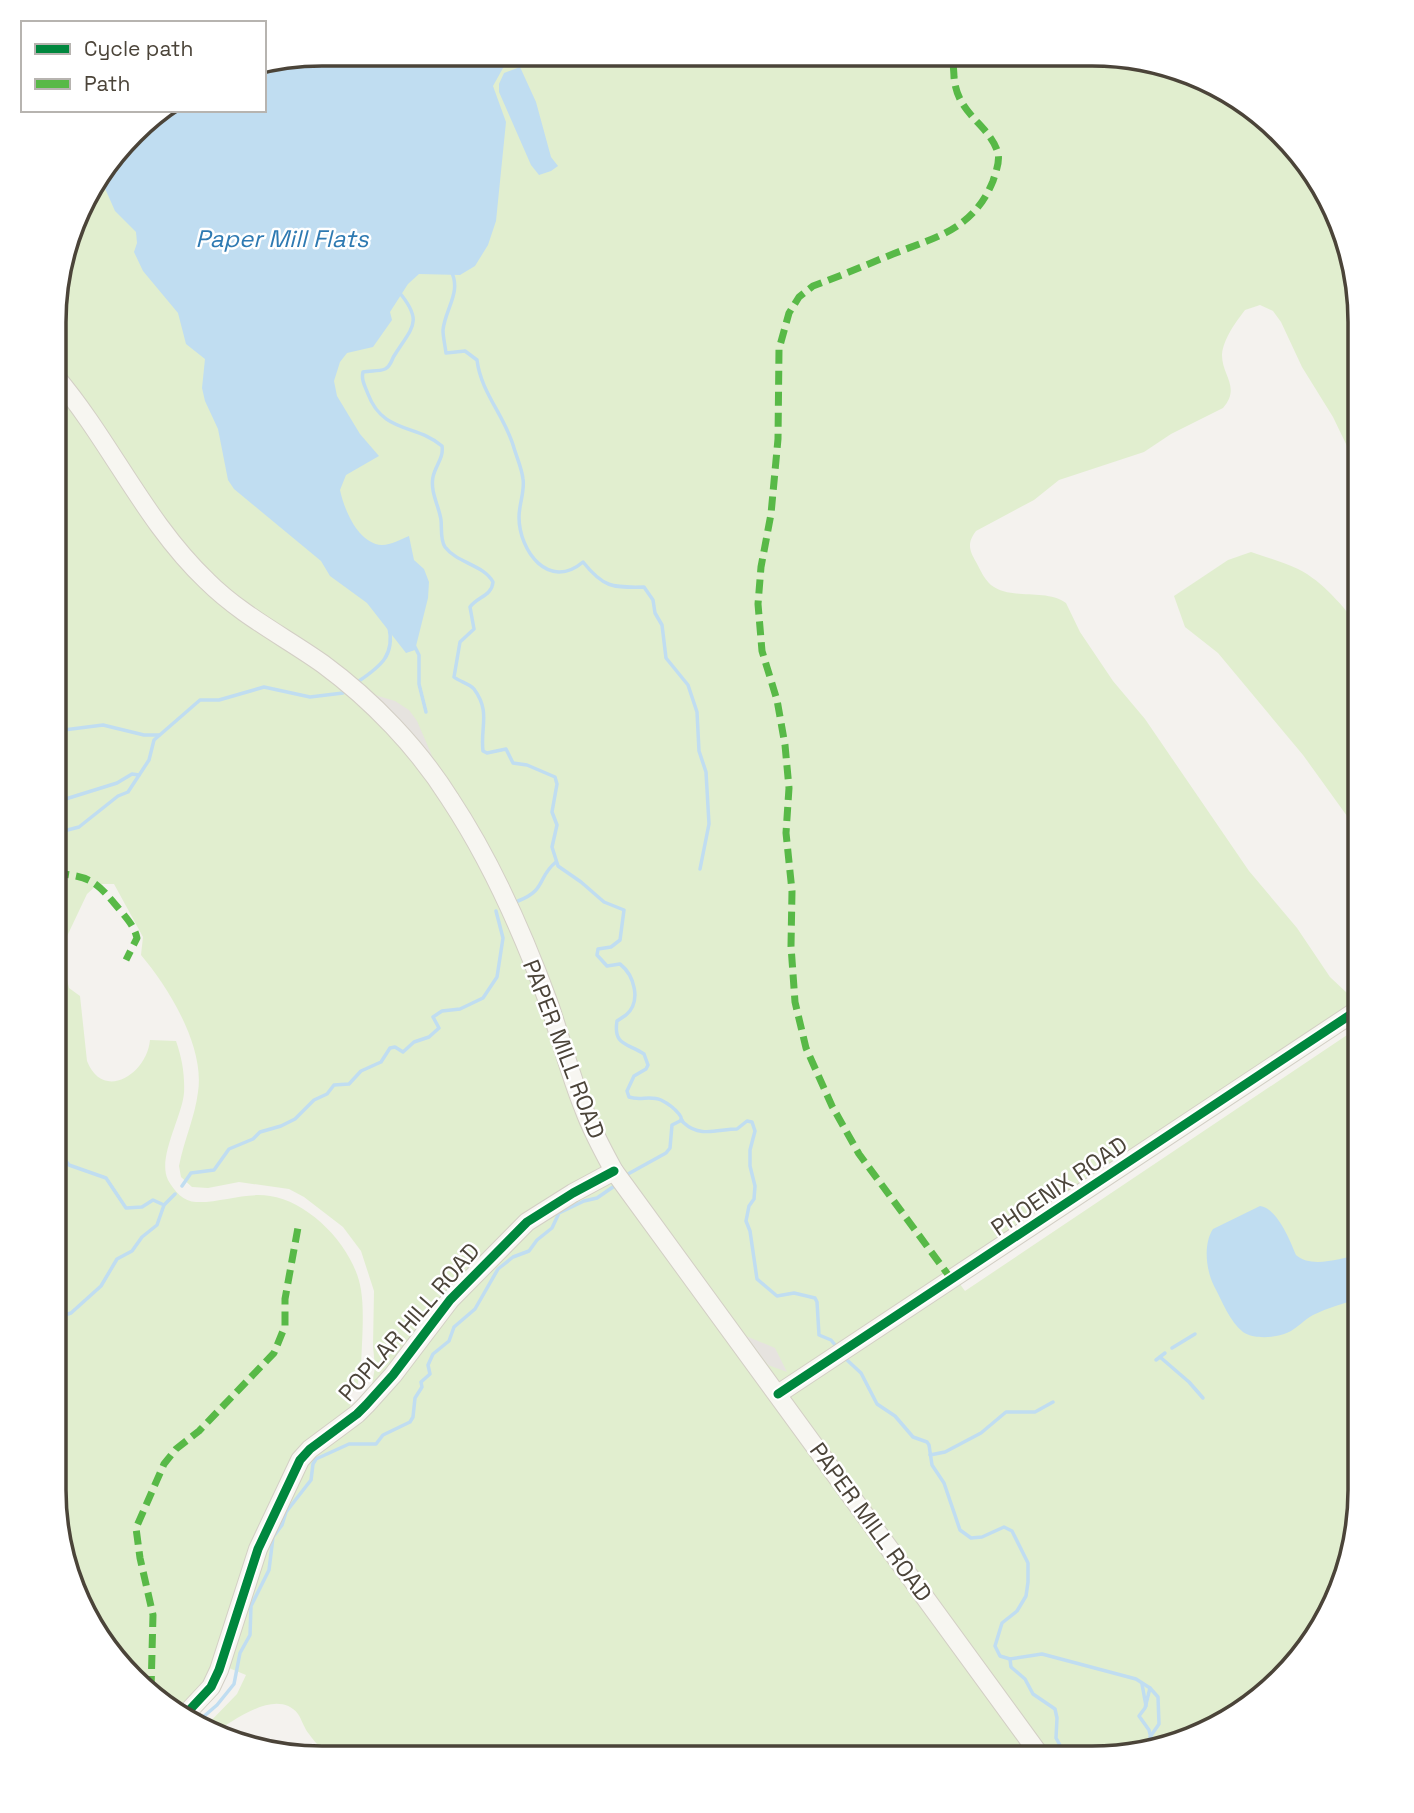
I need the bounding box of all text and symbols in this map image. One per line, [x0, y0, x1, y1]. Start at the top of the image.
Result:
legend [21, 21, 266, 112]
text: Cycle path [84, 35, 193, 62]
text: Path [84, 70, 130, 97]
water label: Paper Mill Flats [196, 223, 370, 254]
street label: PAPER MILL ROAD [516, 955, 612, 1143]
street label: PHOENIX ROAD [985, 1129, 1133, 1243]
street label: POPLAR HILL ROAD [332, 1236, 486, 1408]
street label: PAPER MILL ROAD [803, 1436, 939, 1608]

